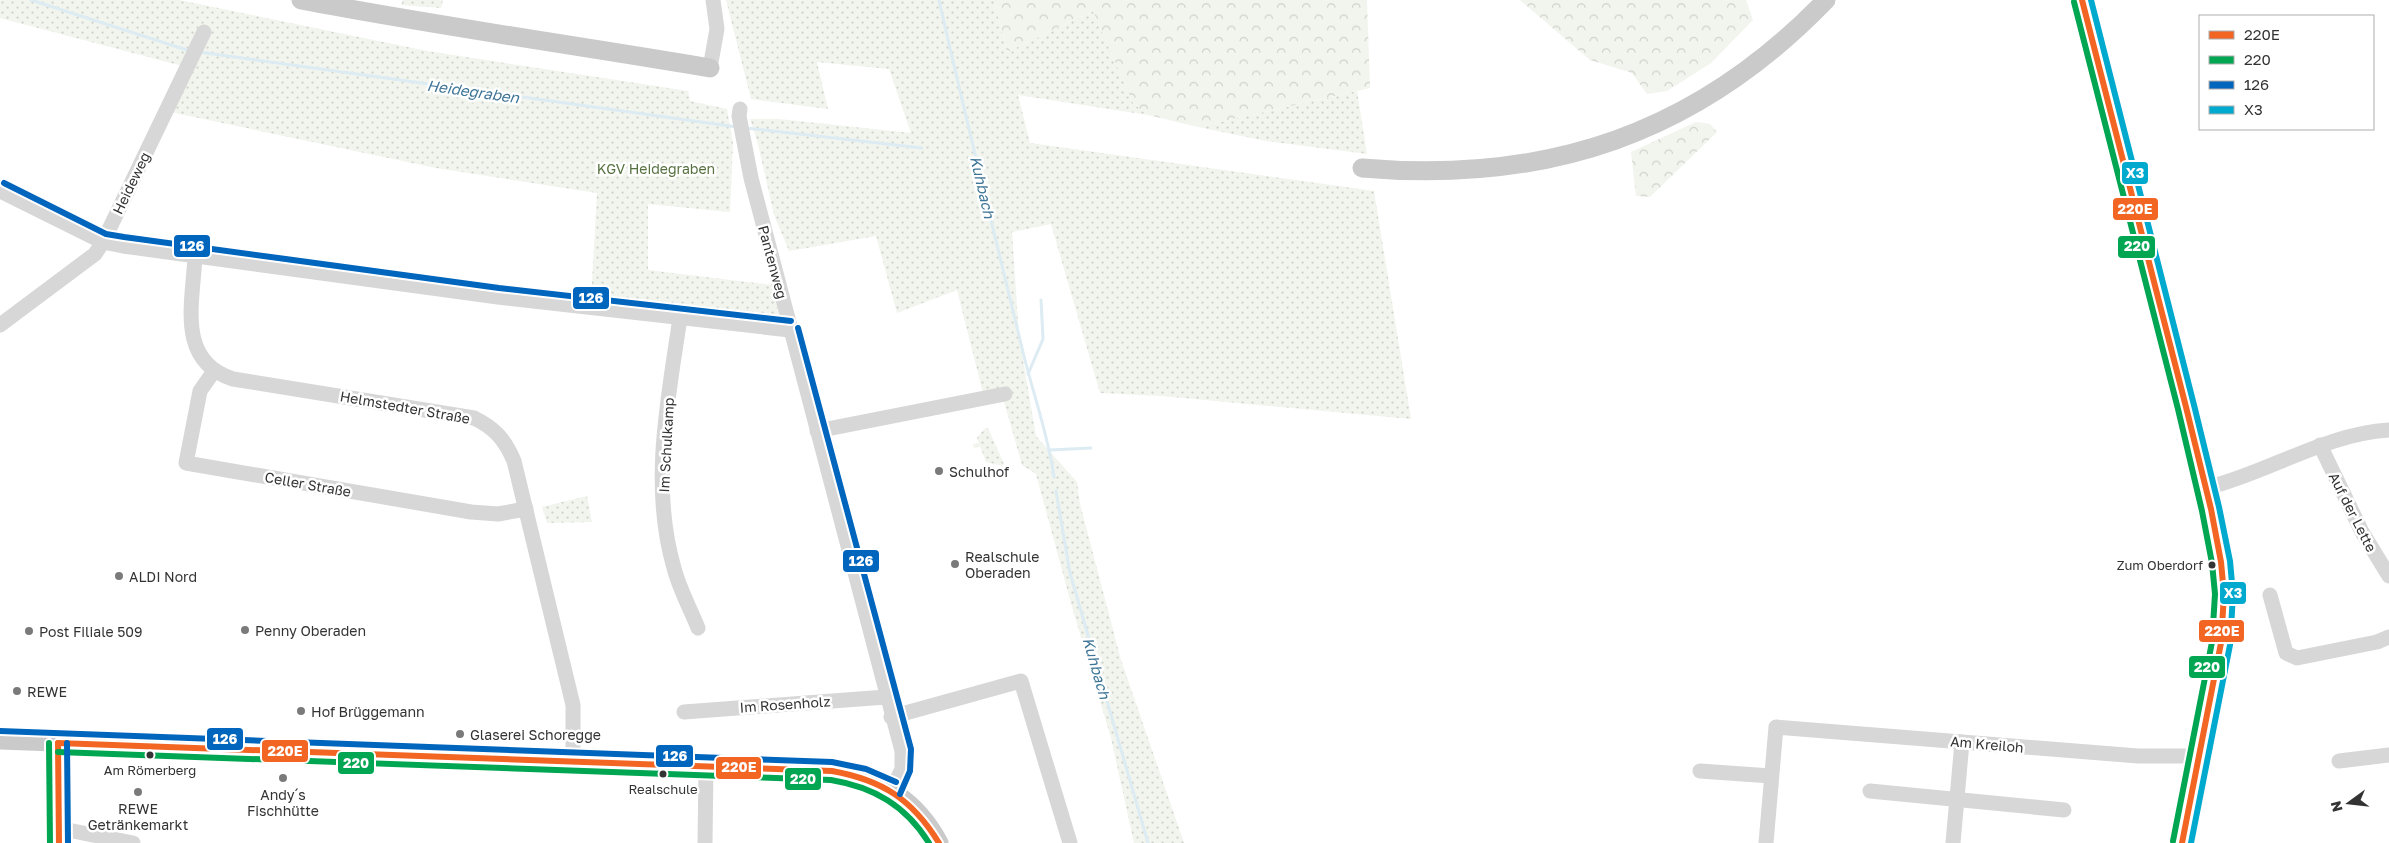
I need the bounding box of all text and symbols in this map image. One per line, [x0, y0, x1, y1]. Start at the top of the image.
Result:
legend [2199, 15, 2374, 130]
text: 220E [2244, 25, 2280, 43]
text: 220 [2244, 50, 2271, 68]
text: 126 [2244, 75, 2269, 93]
water label: Heidegraben [426, 76, 521, 107]
text: X3 [2244, 100, 2263, 118]
street label: Heideweg [109, 149, 153, 217]
water label: Kuhbach [967, 154, 999, 221]
park label: KGV Heidegraben [597, 160, 715, 177]
line badge: X3 [2121, 161, 2149, 185]
text: X3 [2126, 164, 2144, 181]
line badge: 220E [2112, 197, 2159, 221]
text: 220E [2118, 200, 2153, 217]
street label: Pantenweg [755, 223, 791, 301]
line badge: 126 [173, 234, 211, 258]
line badge: 220 [2117, 235, 2156, 259]
text: 126 [180, 237, 204, 254]
text: 220 [2124, 237, 2150, 254]
line badge: 126 [572, 286, 610, 310]
text: 126 [579, 289, 603, 306]
street label: Helmstedter Straße [339, 387, 471, 427]
street label: Im Schulkamp [655, 397, 677, 493]
place label: Schulhof [949, 463, 1009, 480]
marker: Schulhof [933, 465, 945, 477]
street label: Celler Straße [264, 468, 352, 500]
street label: Auf der Lette [2326, 469, 2380, 555]
place label: Realschule Oberaden [965, 548, 1039, 581]
line badge: 126 [842, 549, 880, 573]
text: 126 [849, 552, 873, 569]
place label: Zum Oberdorf [2117, 557, 2203, 573]
marker: Realschule Oberaden [949, 558, 961, 570]
marker: Zum Oberdorf [2207, 560, 2217, 570]
place label: ALDI Nord [129, 568, 197, 585]
marker: ALDI Nord [113, 570, 125, 582]
line badge: X3 [2219, 581, 2247, 605]
text: X3 [2224, 584, 2242, 601]
line badge: 220E [2198, 619, 2245, 643]
place label: Penny Oberaden [255, 622, 366, 639]
text: 220E [2205, 622, 2240, 639]
place label: Post Filiale 509 [39, 623, 142, 640]
marker: Penny Oberaden [239, 624, 251, 636]
marker: Post Filiale 509 [23, 625, 35, 637]
water label: Kuhbach [1080, 635, 1115, 702]
line badge: 220 [2188, 655, 2226, 679]
text: 220 [2194, 658, 2220, 675]
place label: REWE [27, 683, 67, 700]
marker: REWE [11, 685, 23, 697]
street label: Im Rosenholz [739, 692, 831, 716]
place label: Hof Brüggemann [311, 703, 425, 720]
marker: Hof Brüggemann [295, 705, 307, 717]
place label: Glaserei Schoregge [470, 726, 601, 743]
line badge: 126 [206, 727, 244, 751]
marker: Glaserei Schoregge [454, 728, 466, 740]
text: 126 [213, 730, 237, 747]
street label: Am Kreiloh [1950, 732, 2024, 756]
line badge: 220E [261, 739, 309, 763]
text: 220E [268, 742, 303, 759]
line badge: 126 [655, 744, 694, 768]
text: 126 [663, 747, 687, 764]
marker: Am Römerberg [145, 750, 155, 760]
line badge: 220 [337, 751, 375, 775]
text: 220 [343, 754, 369, 771]
line badge: 220E [715, 756, 762, 780]
text: 220E [722, 758, 757, 775]
place label: Am Römerberg [104, 762, 196, 778]
line badge: 220 [784, 767, 822, 791]
marker: Realschule [658, 769, 668, 779]
text: 220 [790, 770, 816, 787]
marker: Andy´s Fischhütte [277, 772, 289, 784]
north arrow [2324, 778, 2374, 828]
place label: Realschule [628, 781, 698, 797]
marker: REWE Getränkemarkt [132, 786, 144, 798]
place label: Andy´s Fischhütte [247, 786, 319, 819]
text: N [2326, 799, 2346, 814]
place label: REWE Getränkemarkt [88, 800, 188, 833]

